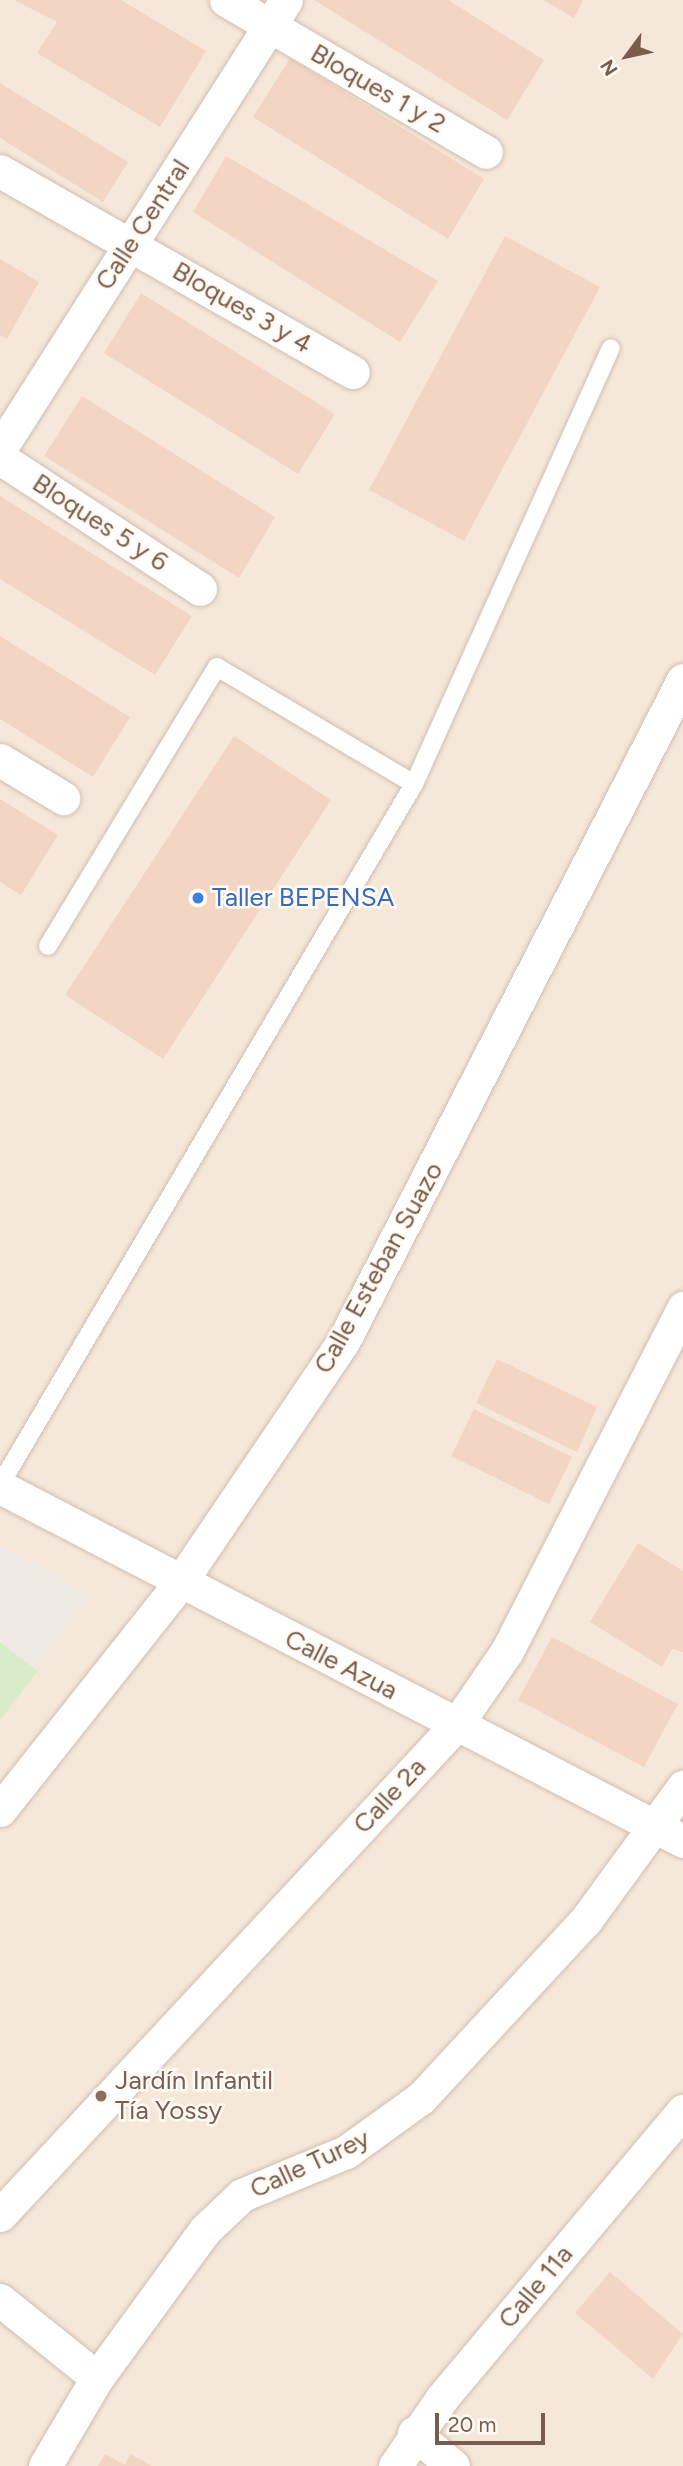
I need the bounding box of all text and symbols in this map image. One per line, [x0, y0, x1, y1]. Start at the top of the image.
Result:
north arrow [592, 21, 662, 91]
street label: Bloques 1 y 2 [305, 38, 451, 140]
text: N [595, 55, 623, 80]
street label: Calle Central [89, 154, 197, 296]
street label: Bloques 3 y 4 [167, 256, 317, 360]
street label: Bloques 5 y 6 [26, 468, 174, 578]
place label: Taller BEPENSA [212, 882, 394, 914]
marker: Taller BEPENSA [190, 890, 206, 906]
street label: Calle Esteban Suazo [308, 1157, 450, 1379]
street label: Calle Azua [279, 1623, 403, 1707]
street label: Calle 2a [347, 1752, 433, 1840]
place label: Jardín Infantil Tía Yossy [115, 2065, 273, 2126]
marker: Jardín Infantil Tía Yossy [93, 2088, 109, 2104]
street label: Calle Turey [245, 2123, 375, 2205]
street label: Calle 11a [492, 2239, 580, 2335]
scale bar [438, 2400, 548, 2444]
text: 20 m [448, 2412, 496, 2437]

